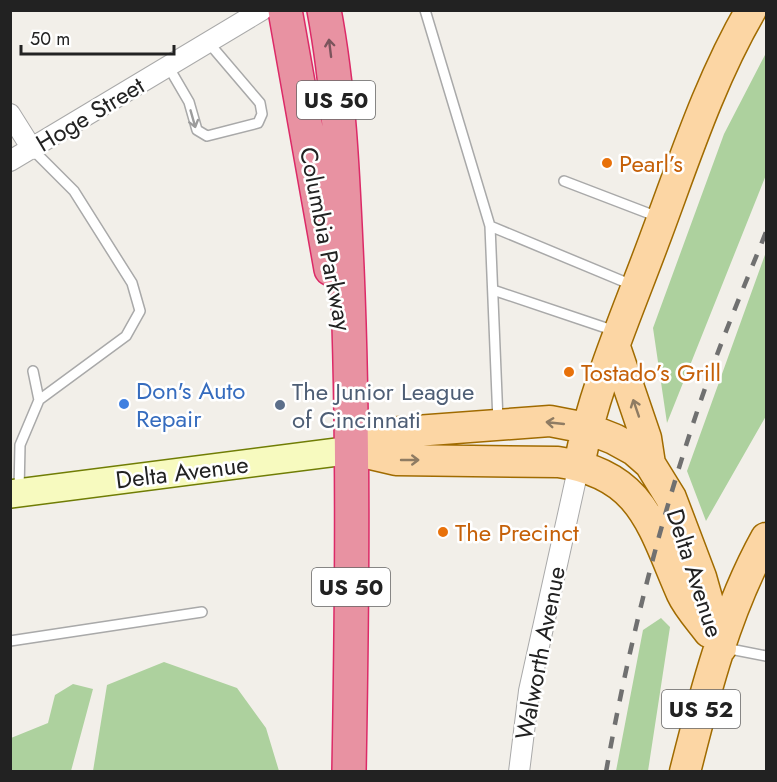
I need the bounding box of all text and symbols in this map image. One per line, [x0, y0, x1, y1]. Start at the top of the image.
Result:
scale bar [21, 18, 174, 56]
text: 50 m [30, 26, 70, 52]
one-way arrow [324, 39, 335, 59]
street label: Hoge Street [29, 68, 151, 160]
road number: US 50 [297, 81, 375, 119]
one-way arrow [188, 109, 199, 128]
street label: Columbia Parkway [291, 144, 361, 334]
place label: Pearl’s [619, 146, 683, 181]
marker: Pearl’s [600, 156, 614, 170]
place label: Tostado’s Grill [581, 355, 721, 390]
marker: Tostado’s Grill [562, 365, 576, 379]
place label: Don's Auto Repair [136, 373, 245, 436]
place label: The Junior League of Cincinnati [292, 374, 474, 437]
marker: Don's Auto Repair [117, 397, 131, 411]
marker: The Junior League of Cincinnati [273, 398, 287, 412]
one-way arrow [630, 399, 641, 418]
one-way arrow [546, 417, 566, 428]
street label: Delta Avenue [114, 446, 250, 498]
one-way arrow [400, 454, 420, 466]
street label: Delta Avenue [658, 504, 732, 642]
place label: The Precinct [455, 515, 579, 550]
marker: The Precinct [436, 525, 450, 539]
street label: Walworth Avenue [506, 563, 574, 743]
road number: US 50 [312, 568, 390, 606]
road number: US 52 [662, 690, 740, 728]

